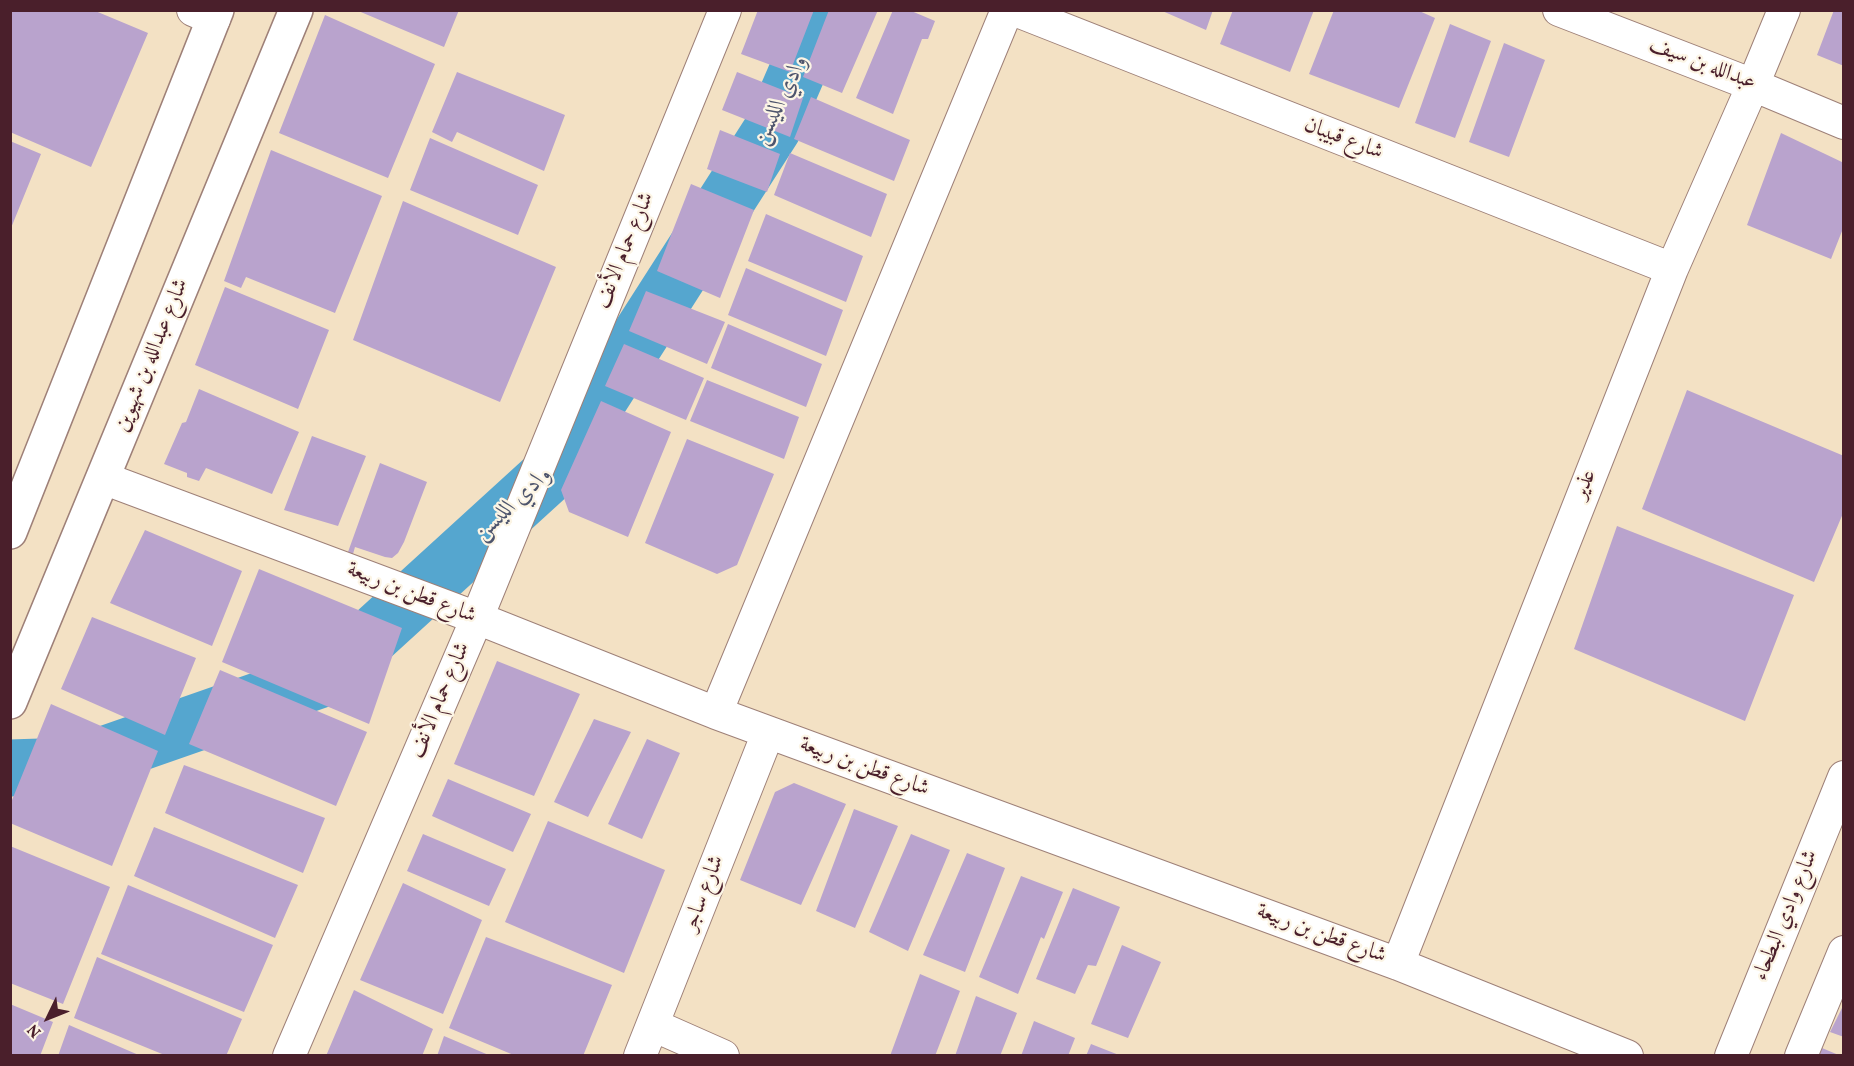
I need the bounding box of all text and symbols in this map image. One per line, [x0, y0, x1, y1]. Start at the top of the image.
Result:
street label: عبدالله بن سيف [1645, 33, 1759, 97]
water label: وادي الليسن [748, 51, 816, 151]
street label: شارع قبيبان [1300, 113, 1386, 167]
street label: شارع حمام الأنف [591, 189, 661, 313]
street label: شارع عبدالله بن شهيوين [110, 275, 196, 437]
water label: وادي الليسن [469, 461, 559, 549]
street label: عذير [1568, 466, 1604, 504]
street label: شارع قطن بن ربيعة [343, 557, 479, 631]
street label: شارع حمام الأنف [405, 639, 477, 763]
street label: شارع قطن بن ربيعة [796, 732, 932, 804]
street label: شارع وادي البطحاء [1749, 847, 1825, 985]
street label: شارع ساجر [678, 852, 732, 936]
street label: شارع قطن بن ربيعة [1253, 899, 1389, 971]
north arrow [18, 988, 78, 1048]
text: N [23, 1019, 47, 1042]

